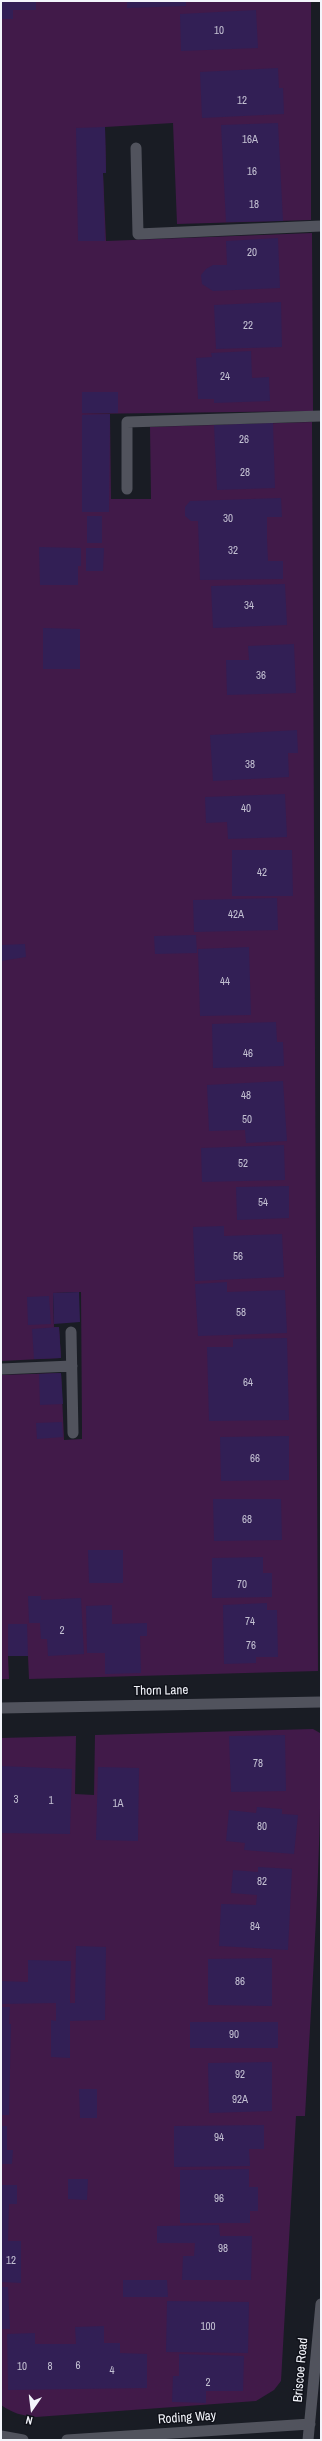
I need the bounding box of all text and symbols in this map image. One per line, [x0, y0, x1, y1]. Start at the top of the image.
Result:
house number: 10 [214, 24, 224, 38]
house number: 12 [237, 94, 247, 108]
house number: 16A [242, 133, 258, 147]
house number: 16 [247, 165, 257, 179]
house number: 18 [249, 198, 259, 212]
house number: 20 [247, 246, 257, 260]
house number: 22 [243, 319, 253, 333]
house number: 24 [220, 370, 230, 384]
house number: 26 [239, 433, 249, 447]
house number: 28 [240, 466, 250, 480]
house number: 30 [223, 512, 233, 526]
house number: 32 [228, 544, 238, 558]
house number: 34 [244, 599, 254, 613]
house number: 36 [256, 669, 266, 683]
house number: 38 [245, 758, 255, 772]
house number: 40 [241, 802, 251, 816]
house number: 42 [257, 866, 267, 880]
house number: 42A [228, 908, 244, 922]
house number: 44 [220, 975, 230, 989]
house number: 46 [243, 1047, 253, 1061]
house number: 48 [241, 1089, 251, 1103]
house number: 50 [242, 1113, 252, 1127]
house number: 52 [238, 1157, 248, 1171]
house number: 54 [258, 1196, 268, 1210]
house number: 56 [233, 1250, 243, 1264]
house number: 58 [236, 1306, 246, 1320]
house number: 64 [243, 1376, 253, 1390]
house number: 66 [250, 1452, 260, 1466]
house number: 68 [242, 1513, 252, 1527]
house number: 70 [237, 1578, 247, 1592]
house number: 74 [245, 1615, 255, 1629]
house number: 2 [59, 1624, 65, 1638]
house number: 76 [246, 1639, 256, 1653]
street label: Thorn Lane [134, 1683, 188, 1699]
house number: 78 [253, 1757, 263, 1771]
house number: 3 [13, 1793, 19, 1807]
house number: 1 [48, 1794, 54, 1808]
house number: 1A [112, 1797, 124, 1811]
house number: 80 [257, 1820, 267, 1834]
house number: 82 [257, 1875, 267, 1889]
house number: 84 [250, 1920, 260, 1934]
house number: 86 [235, 1975, 245, 1989]
house number: 90 [229, 2028, 239, 2042]
house number: 92 [235, 2068, 245, 2082]
house number: 92A [232, 2093, 248, 2107]
house number: 94 [214, 2131, 224, 2145]
house number: 96 [214, 2192, 224, 2206]
house number: 98 [218, 2242, 228, 2256]
house number: 12 [6, 2254, 16, 2268]
house number: 100 [200, 2320, 216, 2334]
street label: Briscoe Road [290, 2337, 312, 2403]
house number: 6 [75, 2359, 81, 2373]
house number: 10 [17, 2360, 27, 2374]
house number: 8 [47, 2360, 53, 2374]
house number: 4 [109, 2364, 115, 2378]
house number: 2 [205, 2376, 211, 2390]
north arrow [12, 2389, 52, 2429]
street label: Roding Way [157, 2408, 217, 2428]
text: N [24, 2413, 34, 2428]

